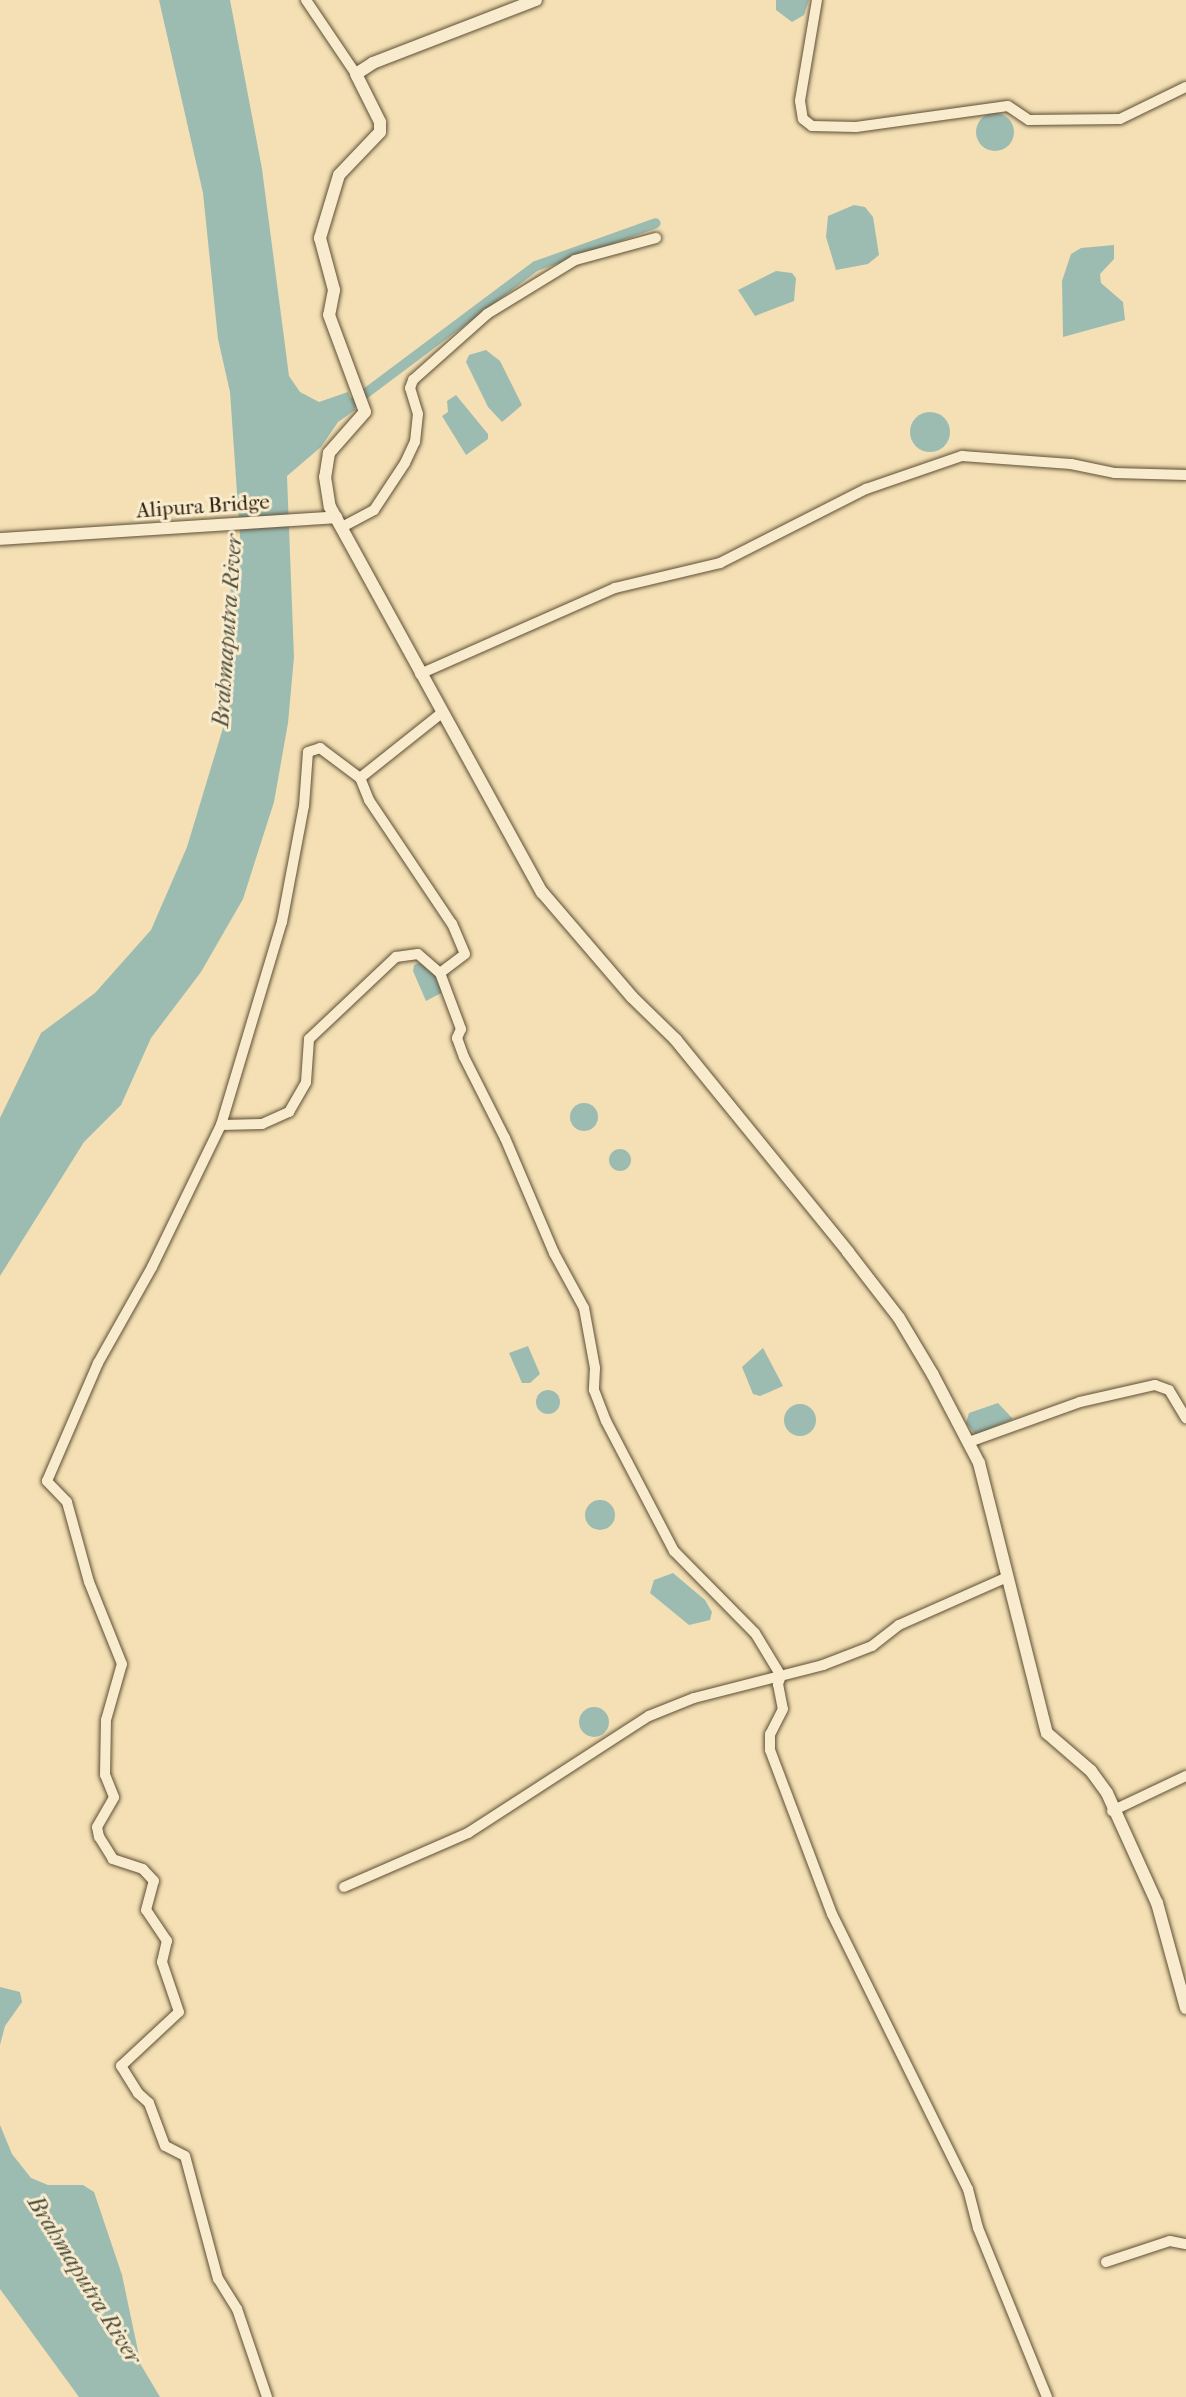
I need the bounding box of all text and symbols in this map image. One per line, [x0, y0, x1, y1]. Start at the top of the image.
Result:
street label: Alipura Bridge [135, 489, 271, 523]
water label: Brahmaputra River [207, 534, 249, 728]
water label: Brahmaputra River [21, 2191, 147, 2369]

